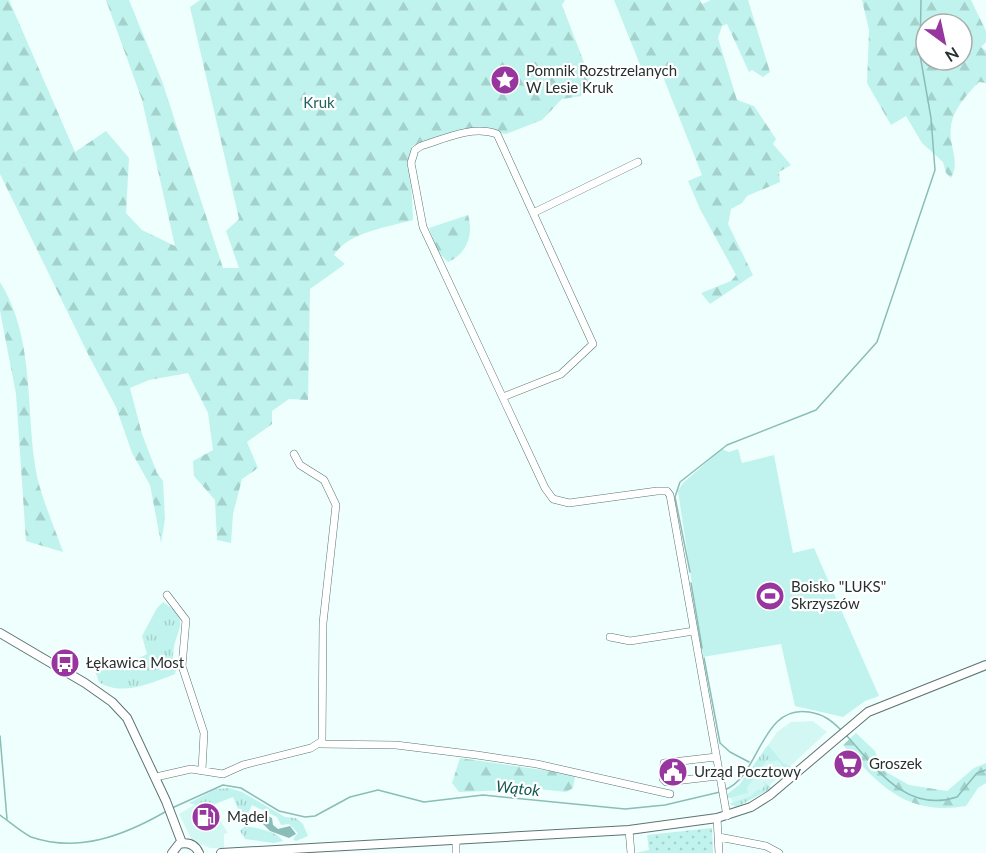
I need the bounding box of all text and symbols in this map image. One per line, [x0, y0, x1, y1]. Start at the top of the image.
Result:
north arrow [914, 12, 974, 72]
text: N [942, 44, 963, 66]
place label: Pomnik Rozstrzelanych W Lesie Kruk [526, 61, 677, 96]
place icon: Pomnik Rozstrzelanych W Lesie Kruk [489, 64, 521, 96]
park label: Kruk [303, 93, 335, 111]
place label: Boisko "LUKS" Skrzyszów [791, 577, 886, 612]
sports icon: Boisko "LUKS" Skrzyszów [754, 580, 786, 612]
bus stop icon: Łękawica Most [49, 647, 81, 679]
place label: Łękawica Most [86, 653, 185, 671]
supermarket icon: Groszek [832, 748, 864, 780]
place label: Groszek [869, 754, 923, 772]
public building icon: Urząd Pocztowy [657, 756, 689, 788]
place label: Urząd Pocztowy [694, 762, 801, 780]
water label: Wątok [495, 776, 541, 799]
fuel station icon: Mądel [190, 801, 222, 833]
place label: Mądel [227, 807, 268, 825]

